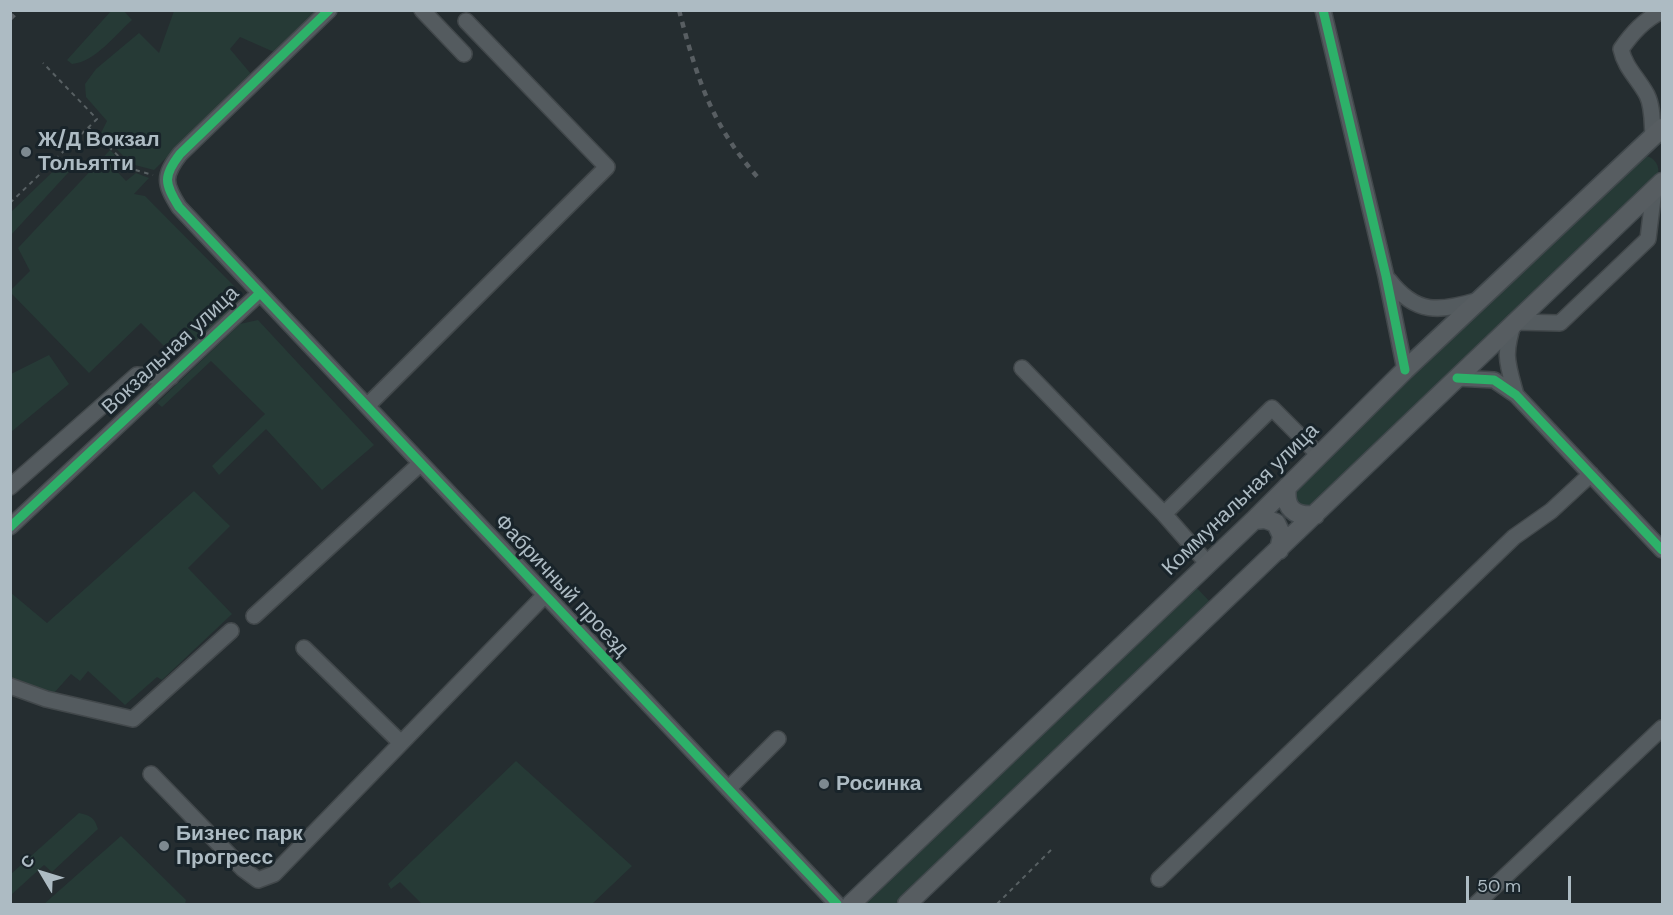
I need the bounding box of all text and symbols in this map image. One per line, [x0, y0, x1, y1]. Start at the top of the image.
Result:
place label: Ж/Д Вокзал Тольятти [38, 127, 160, 177]
marker: Ж/Д Вокзал Тольятти [19, 145, 33, 159]
street label: Вокзальная улица [97, 281, 245, 421]
street label: Коммунальная улица [1157, 419, 1325, 581]
street label: Фабричный проезд [489, 510, 633, 662]
place label: Росинка [836, 771, 921, 797]
marker: Росинка [817, 777, 831, 791]
place label: Бизнес парк Прогресс [176, 821, 303, 871]
marker: Бизнес парк Прогресс [157, 839, 171, 853]
north arrow [12, 843, 72, 903]
text: С [16, 851, 39, 873]
scale bar [1469, 864, 1574, 902]
text: 50 m [1477, 874, 1521, 898]

